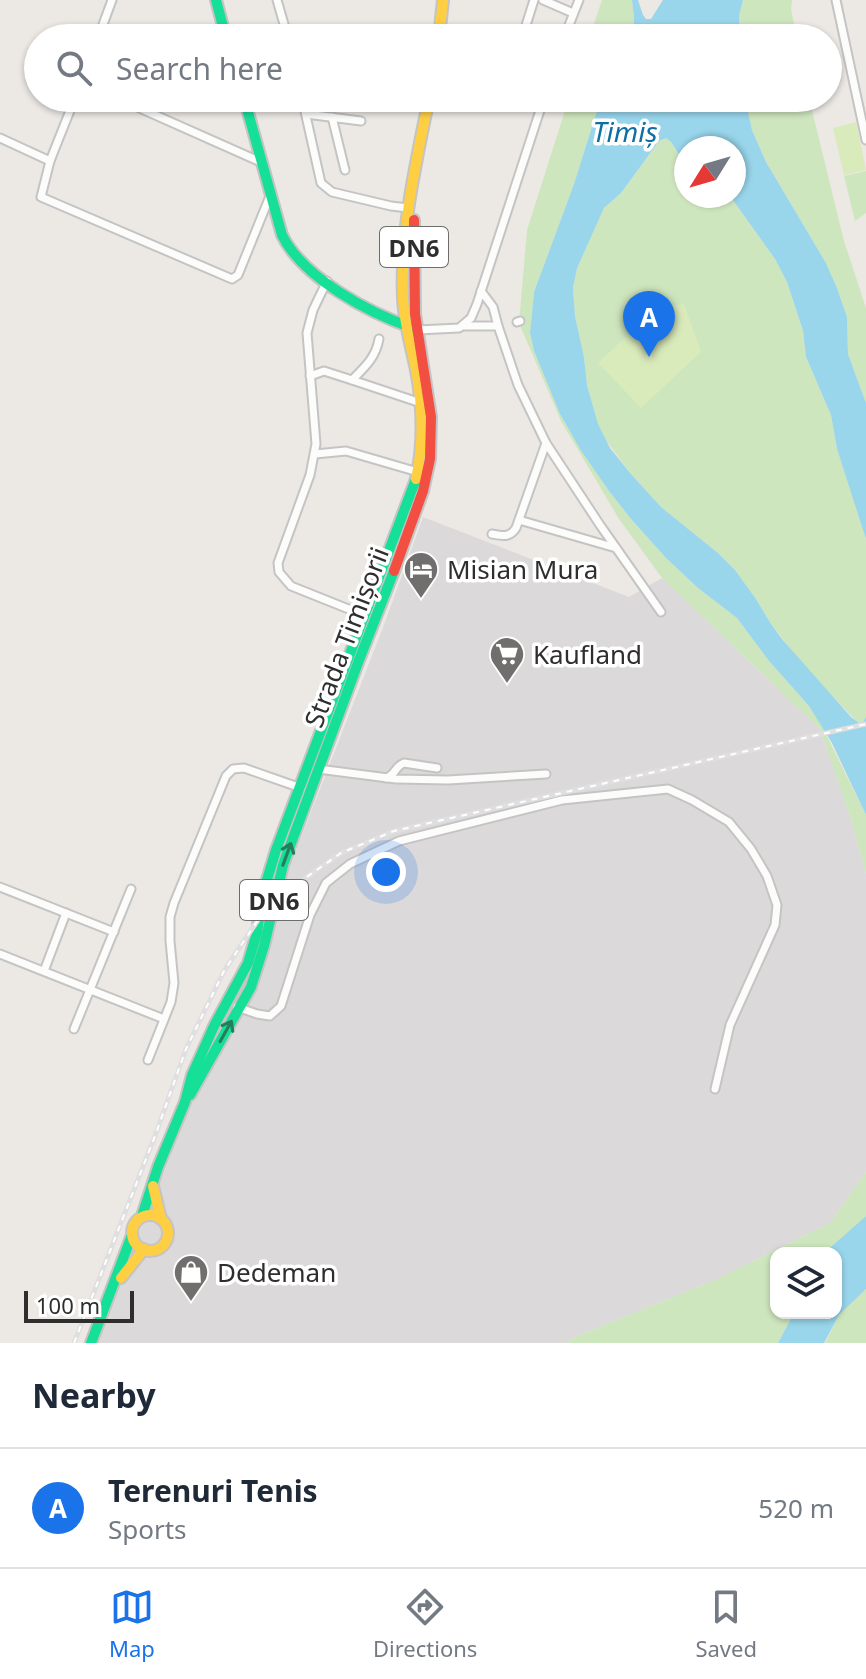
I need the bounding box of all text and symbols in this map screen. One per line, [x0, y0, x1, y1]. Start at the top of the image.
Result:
search box [24, 24, 842, 112]
icon: search [52, 46, 96, 90]
text: Search here [116, 48, 283, 89]
water label: Timiș [592, 112, 658, 150]
north arrow [674, 136, 746, 208]
road number: DN6 [380, 227, 448, 267]
pin: A [623, 291, 675, 357]
street label: Strada Timișorii [295, 542, 397, 732]
hotel icon: Misian Mura [402, 550, 440, 600]
place label: Misian Mura [447, 551, 598, 587]
supermarket icon: Kaufland [488, 635, 526, 685]
place label: Kaufland [533, 636, 642, 672]
one-way arrow [281, 842, 295, 867]
your location [366, 852, 406, 892]
road number: DN6 [240, 880, 308, 920]
one-way arrow [218, 1020, 234, 1043]
map controls [770, 1247, 842, 1319]
button: layers [770, 1247, 842, 1319]
shop icon: Dedeman [172, 1253, 210, 1303]
place label: Dedeman [217, 1254, 336, 1290]
scale bar [24, 1287, 134, 1323]
text: 100 m [36, 1290, 100, 1320]
text: Nearby [32, 1372, 156, 1418]
text: Terenuri Tenis [108, 1470, 318, 1511]
text: A [49, 1490, 67, 1526]
text: 520 m [758, 1490, 834, 1526]
text: Sports [108, 1511, 187, 1547]
tab: Map [109, 1585, 155, 1663]
tab: Directions [373, 1585, 477, 1663]
tab: Saved [695, 1585, 757, 1663]

